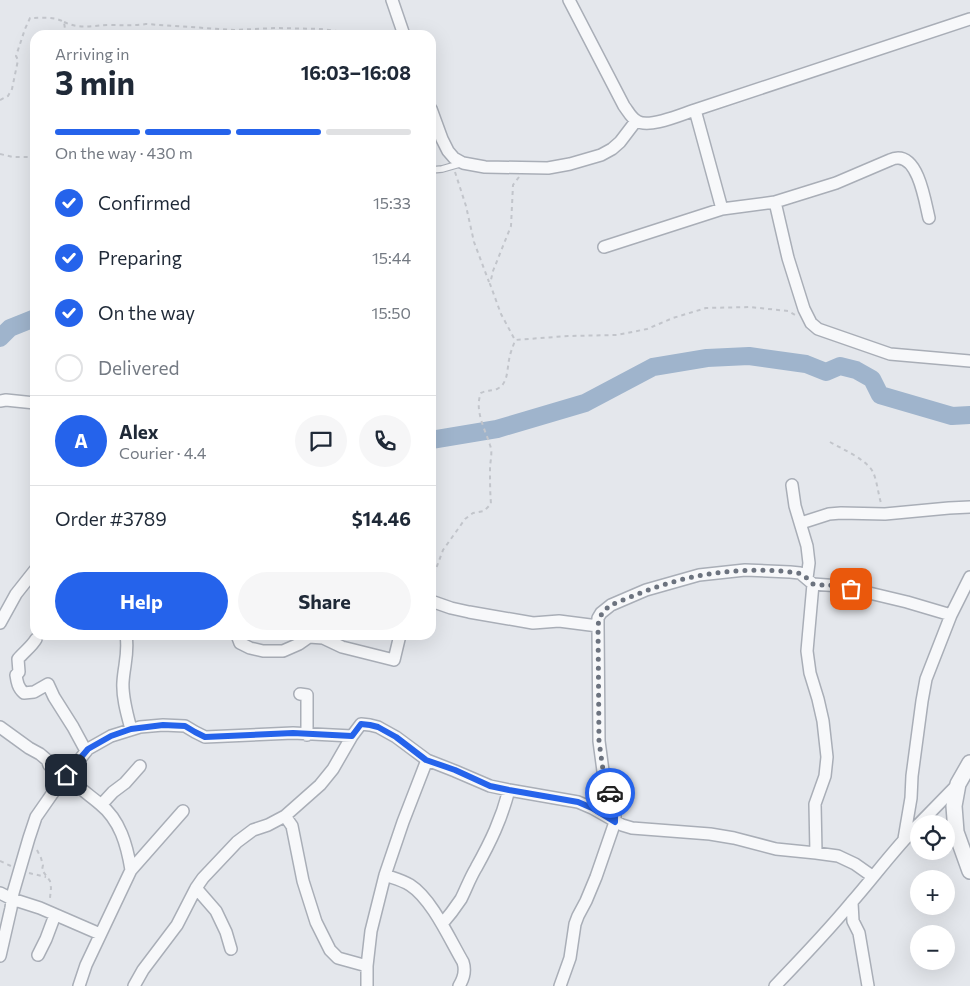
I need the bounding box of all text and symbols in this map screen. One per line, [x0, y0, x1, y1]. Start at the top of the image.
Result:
text: Arriving in [55, 44, 129, 63]
text: 16:03–16:08 [301, 61, 411, 84]
text: 3 min [55, 62, 135, 102]
text: On the way · 430 m [55, 143, 193, 162]
icon: check [55, 189, 83, 217]
text: Confirmed [98, 191, 191, 214]
text: 15:33 [373, 193, 411, 212]
icon: check [55, 244, 83, 272]
text: Preparing [98, 246, 182, 269]
text: 15:44 [372, 248, 411, 267]
icon: check [55, 299, 83, 327]
text: On the way [98, 301, 195, 324]
text: 15:50 [372, 303, 411, 322]
text: Delivered [98, 356, 179, 379]
button: chat [295, 415, 347, 467]
button: phone [359, 415, 411, 467]
text: Alex [119, 420, 159, 443]
text: A [74, 429, 88, 452]
text: Courier · 4.4 [119, 443, 206, 462]
text: Order #3789 [55, 507, 167, 530]
text: $14.46 [352, 507, 411, 530]
pin [830, 568, 872, 610]
button: Help [55, 572, 228, 630]
button: Share [238, 572, 411, 630]
icon: bag [837, 575, 865, 603]
pin [45, 754, 87, 796]
icon: home [52, 761, 80, 789]
courier [585, 768, 635, 818]
icon: car [596, 779, 624, 807]
map controls [910, 815, 955, 970]
button: locate [910, 815, 955, 860]
button: + [910, 870, 955, 915]
button: − [910, 925, 955, 970]

